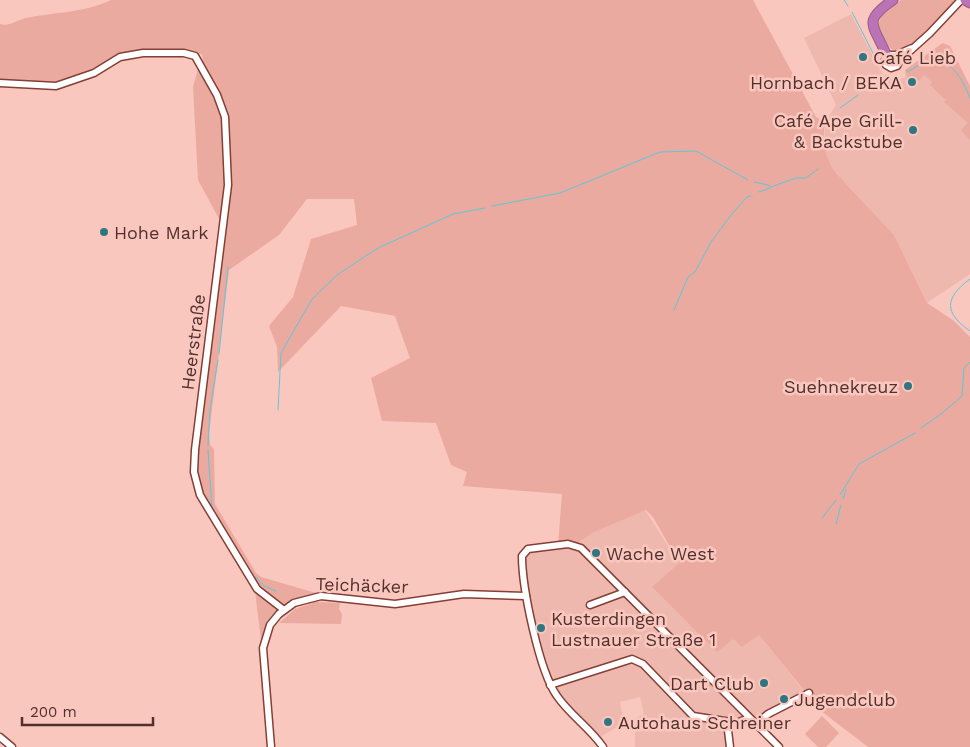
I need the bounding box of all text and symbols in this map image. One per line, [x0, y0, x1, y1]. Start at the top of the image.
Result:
place label: Café Lieb [873, 47, 956, 68]
marker: Café Lieb [857, 51, 869, 63]
place label: Hornbach / BEKA [750, 72, 902, 93]
marker: Hornbach / BEKA [906, 76, 918, 88]
place label: Café Ape Grill- & Backstube [774, 110, 903, 152]
marker: Café Ape Grill- & Backstube [907, 124, 919, 136]
place label: Hohe Mark [114, 222, 209, 243]
marker: Hohe Mark [98, 226, 110, 238]
street label: Heerstraße [177, 293, 209, 391]
place label: Suehnekreuz [784, 376, 898, 397]
marker: Suehnekreuz [902, 380, 914, 392]
place label: Wache West [606, 543, 715, 564]
marker: Wache West [590, 547, 602, 559]
street label: Teichäcker [315, 573, 409, 597]
place label: Kusterdingen Lustnauer Straße 1 [551, 608, 716, 650]
marker: Kusterdingen Lustnauer Straße 1 [535, 622, 547, 634]
place label: Dart Club [670, 673, 754, 694]
marker: Dart Club [758, 677, 770, 689]
place label: Jugendclub [794, 689, 896, 710]
marker: Jugendclub [778, 693, 790, 705]
scale bar [22, 694, 154, 726]
text: 200 m [30, 703, 77, 721]
place label: Autohaus Schreiner [618, 712, 791, 733]
marker: Autohaus Schreiner [602, 716, 614, 728]

